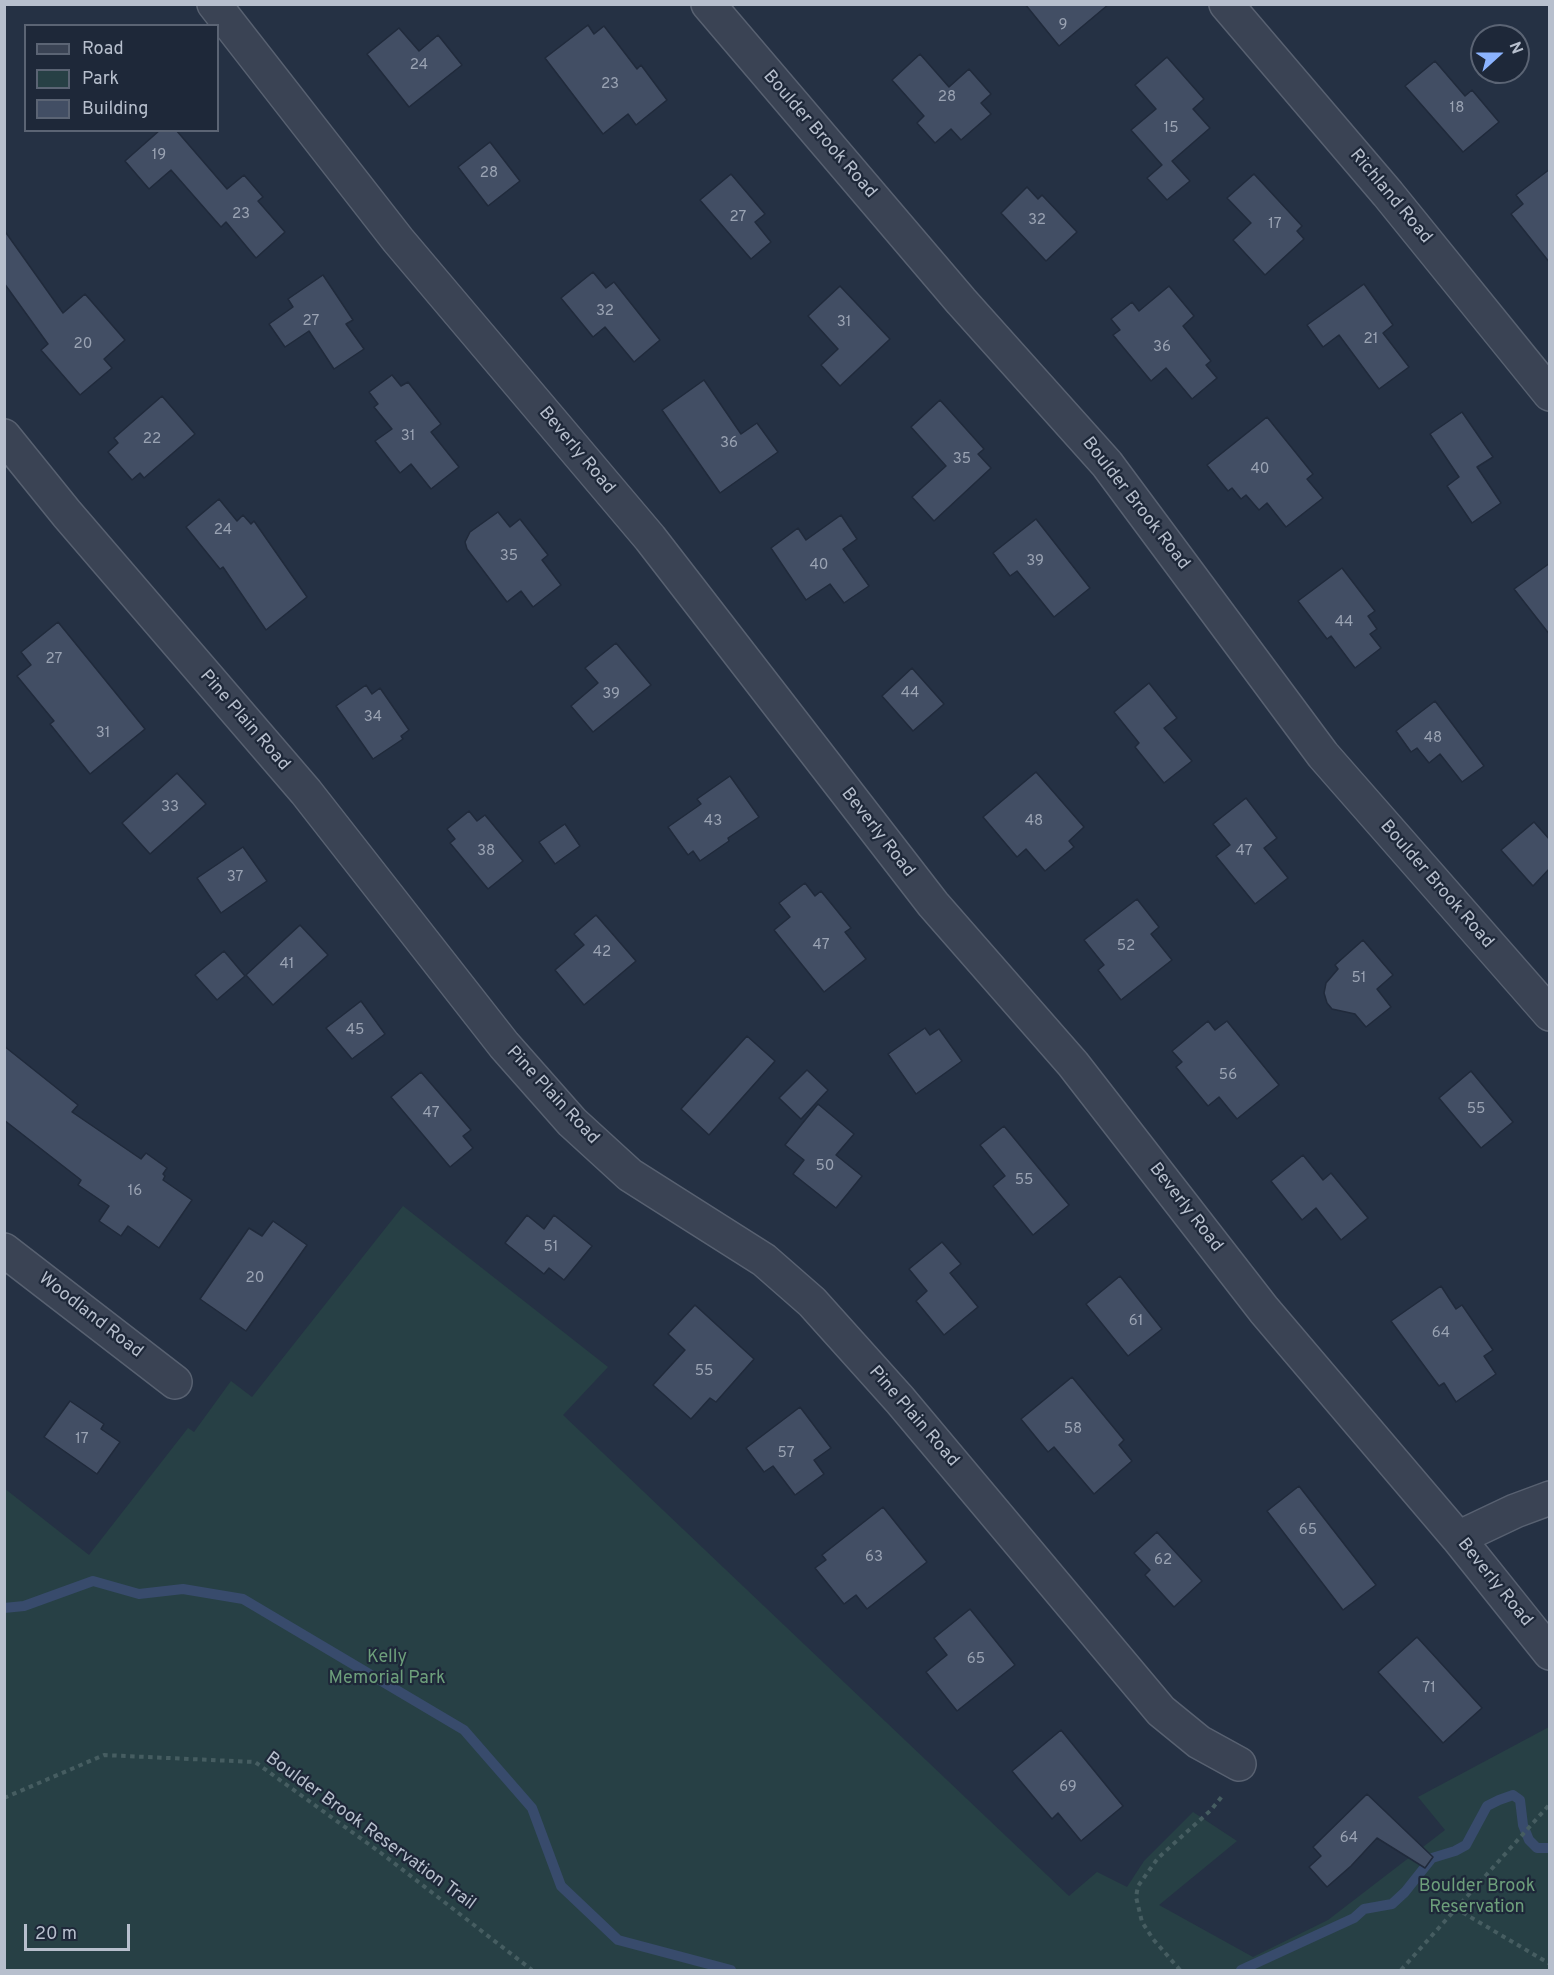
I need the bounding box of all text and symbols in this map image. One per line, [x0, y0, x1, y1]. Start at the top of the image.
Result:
house number: 9 [1059, 17, 1067, 35]
legend [24, 24, 219, 132]
north arrow [1470, 24, 1530, 84]
text: Road [82, 38, 124, 61]
text: N [1504, 39, 1526, 57]
house number: 24 [410, 57, 428, 75]
street label: Boulder Brook Road [758, 67, 880, 203]
text: Park [82, 68, 119, 91]
house number: 23 [601, 76, 619, 94]
house number: 28 [938, 89, 956, 107]
text: Building [82, 98, 148, 121]
house number: 18 [1450, 100, 1464, 118]
house number: 15 [1164, 120, 1178, 138]
street label: Richland Road [1344, 145, 1436, 249]
house number: 19 [152, 147, 166, 165]
house number: 28 [480, 165, 498, 183]
house number: 23 [232, 206, 250, 224]
house number: 27 [730, 209, 746, 227]
house number: 32 [1028, 212, 1046, 230]
house number: 17 [1268, 216, 1282, 234]
house number: 32 [596, 303, 614, 321]
house number: 27 [303, 313, 319, 331]
house number: 31 [837, 314, 851, 332]
house number: 21 [1364, 331, 1378, 349]
house number: 20 [74, 336, 92, 354]
house number: 36 [1153, 339, 1171, 357]
street label: Beverly Road [533, 403, 619, 499]
house number: 31 [401, 428, 415, 446]
house number: 22 [143, 431, 161, 449]
street label: Boulder Brook Road [1077, 433, 1193, 575]
house number: 36 [720, 435, 738, 453]
house number: 35 [953, 451, 971, 469]
house number: 40 [1251, 461, 1269, 479]
house number: 24 [214, 522, 232, 540]
house number: 35 [500, 548, 518, 566]
house number: 39 [1026, 553, 1044, 571]
house number: 40 [810, 557, 828, 575]
house number: 44 [1335, 614, 1353, 632]
house number: 27 [46, 651, 62, 669]
street label: Pine Plain Road [194, 666, 294, 776]
house number: 44 [901, 685, 919, 703]
house number: 39 [602, 686, 620, 704]
house number: 34 [364, 709, 382, 727]
house number: 31 [96, 725, 110, 743]
house number: 48 [1424, 730, 1442, 748]
street label: Beverly Road [835, 784, 919, 882]
house number: 33 [161, 799, 179, 817]
house number: 43 [704, 813, 722, 831]
house number: 48 [1025, 813, 1043, 831]
street label: Boulder Brook Road [1375, 817, 1497, 953]
house number: 38 [477, 843, 495, 861]
house number: 47 [1236, 843, 1252, 861]
house number: 37 [227, 869, 243, 887]
house number: 47 [813, 937, 829, 955]
house number: 52 [1117, 938, 1135, 956]
house number: 42 [593, 944, 611, 962]
house number: 41 [280, 956, 294, 974]
house number: 51 [1352, 970, 1366, 988]
house number: 45 [346, 1022, 364, 1040]
street label: Pine Plain Road [501, 1042, 603, 1150]
house number: 56 [1219, 1067, 1237, 1085]
house number: 55 [1467, 1101, 1485, 1119]
house number: 47 [423, 1105, 439, 1123]
house number: 50 [816, 1158, 834, 1176]
street label: Beverly Road [1143, 1159, 1227, 1257]
house number: 55 [1015, 1172, 1033, 1190]
house number: 16 [128, 1183, 142, 1201]
house number: 51 [544, 1239, 558, 1257]
street label: Woodland Road [34, 1269, 146, 1363]
house number: 20 [246, 1270, 264, 1288]
house number: 61 [1129, 1313, 1143, 1331]
house number: 64 [1432, 1325, 1450, 1343]
street label: Pine Plain Road [863, 1362, 963, 1472]
house number: 55 [695, 1363, 713, 1381]
house number: 58 [1064, 1421, 1082, 1439]
house number: 17 [75, 1431, 89, 1449]
house number: 57 [778, 1445, 794, 1463]
house number: 65 [1299, 1522, 1317, 1540]
street label: Beverly Road [1452, 1534, 1536, 1632]
house number: 63 [865, 1549, 883, 1567]
house number: 62 [1154, 1552, 1172, 1570]
park label: Kelly Memorial Park [329, 1647, 445, 1690]
house number: 65 [967, 1651, 985, 1669]
house number: 71 [1422, 1680, 1436, 1698]
street label: Boulder Brook Reservation Trail [261, 1748, 479, 1916]
house number: 69 [1059, 1779, 1077, 1797]
house number: 64 [1340, 1830, 1358, 1848]
park label: Boulder Brook Reservation [1419, 1876, 1535, 1918]
scale bar [27, 1912, 134, 1950]
text: 20 m [35, 1923, 77, 1946]

